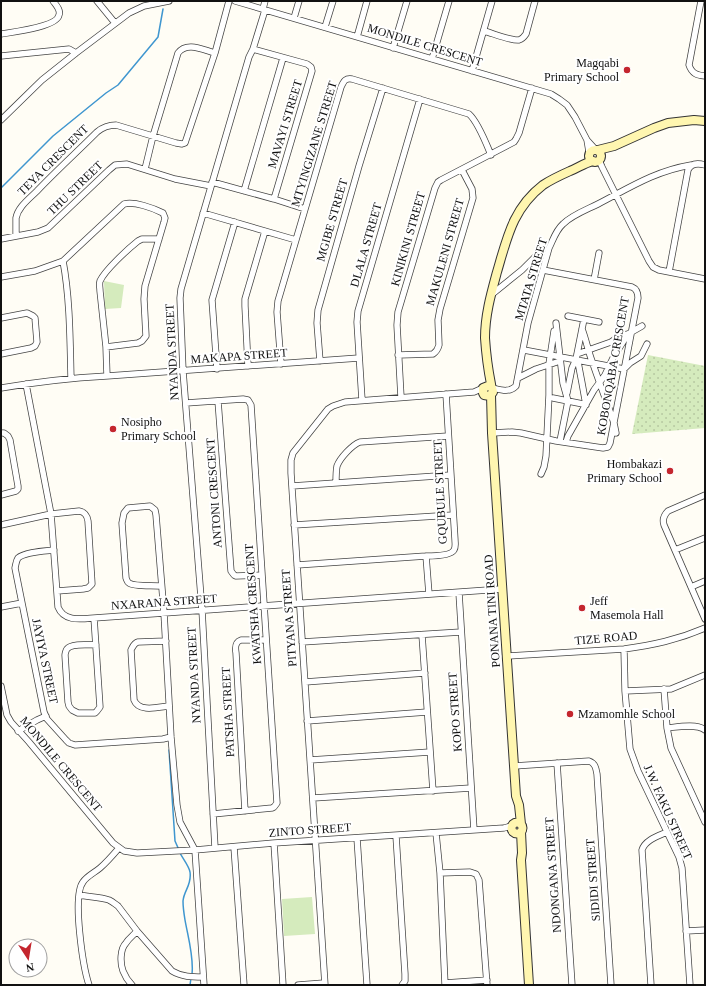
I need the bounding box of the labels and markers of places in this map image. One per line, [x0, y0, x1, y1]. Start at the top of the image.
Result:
place label: Magqabi Primary School [544, 56, 620, 84]
marker: Magqabi Primary School [622, 65, 632, 75]
place label: Nosipho Primary School [121, 415, 197, 443]
marker: Nosipho Primary School [108, 424, 118, 434]
place label: Hombakazi Primary School [587, 457, 663, 485]
marker: Hombakazi Primary School [665, 466, 675, 476]
place label: Jeff Masemola Hall [590, 594, 664, 622]
marker: Jeff Masemola Hall [577, 603, 587, 613]
place label: Mzamomhle School [578, 707, 676, 721]
marker: Mzamomhle School [565, 709, 575, 719]

